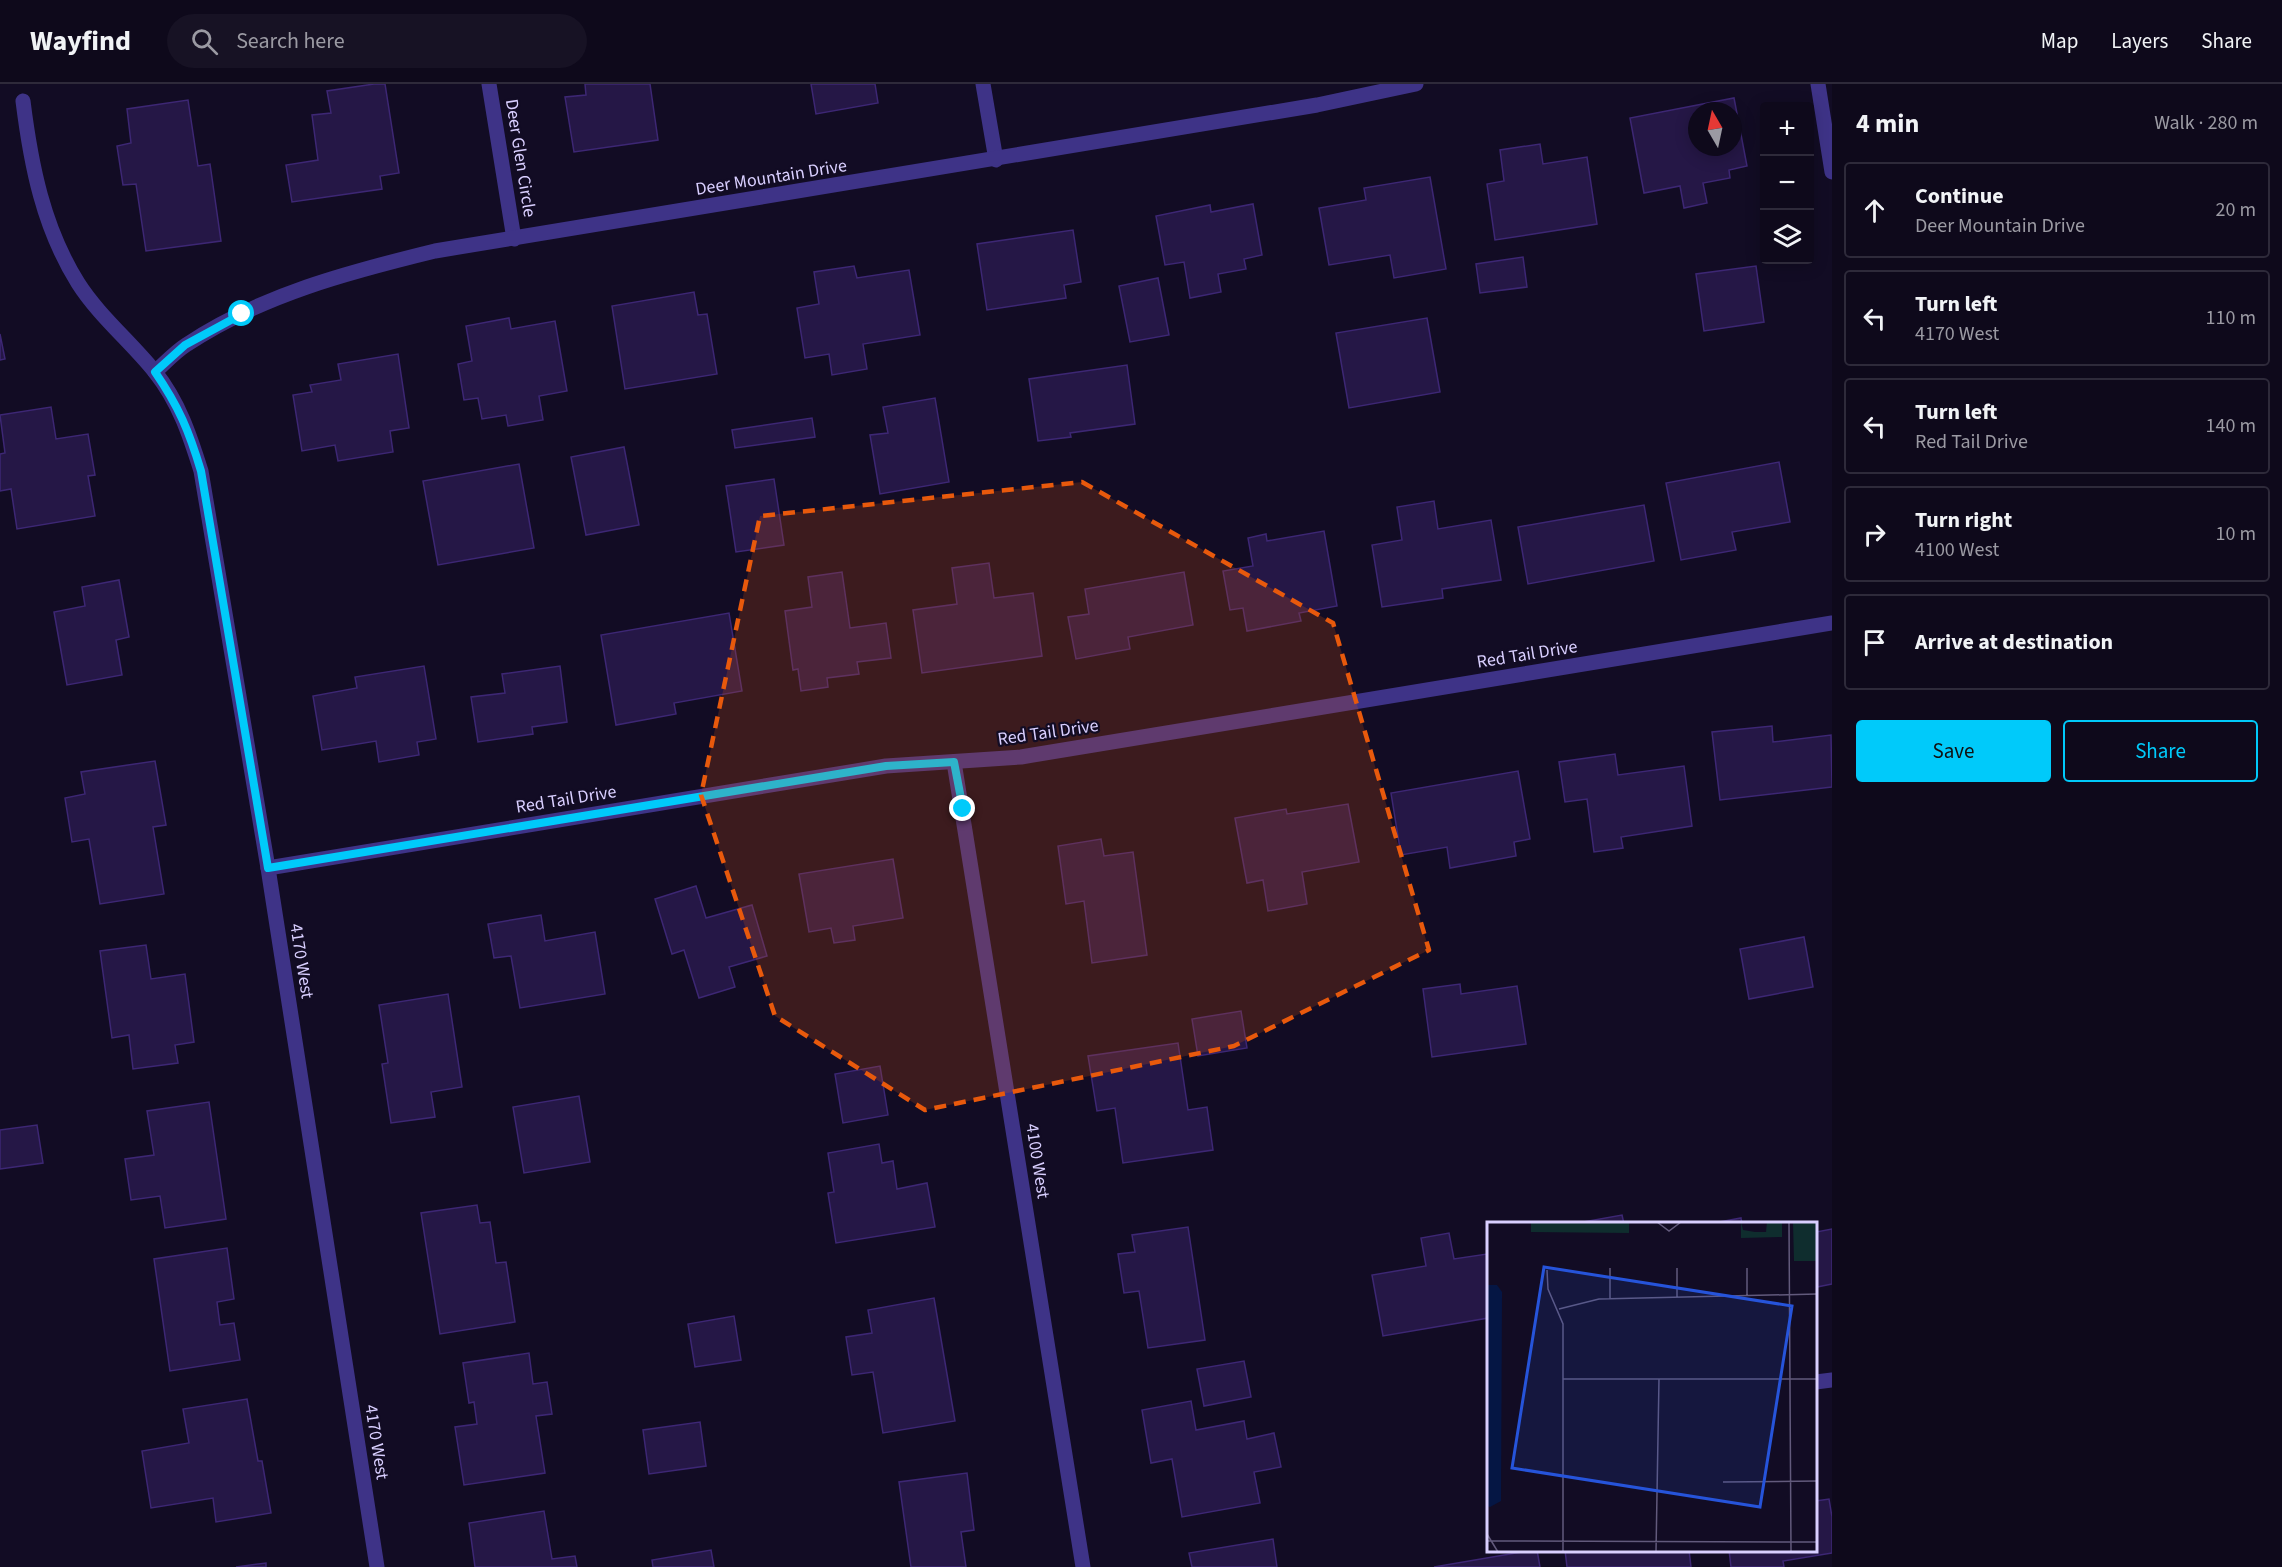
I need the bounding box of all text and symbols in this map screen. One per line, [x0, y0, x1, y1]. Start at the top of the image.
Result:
search box [167, 14, 587, 68]
text: Wayfind [30, 21, 131, 61]
icon: search [188, 25, 221, 58]
text: Search here [236, 25, 345, 57]
text: Map [2041, 26, 2078, 56]
text: Layers [2111, 26, 2168, 56]
text: Share [2201, 26, 2252, 56]
street label: Deer Glen Circle [499, 97, 542, 219]
north arrow [1688, 102, 1742, 156]
map controls [1760, 102, 1814, 264]
button: + [1760, 102, 1814, 156]
text: 4 min [1856, 105, 1919, 142]
text: Walk · 280 m [2154, 109, 2258, 137]
street label: Deer Mountain Drive [694, 153, 849, 202]
button: − [1760, 156, 1814, 210]
text: Continue [1915, 180, 2004, 212]
icon: ahead [1858, 194, 1891, 227]
text: 20 m [2216, 196, 2256, 224]
button: layers [1760, 210, 1814, 264]
text: Deer Mountain Drive [1915, 212, 2085, 240]
text: Turn left [1915, 288, 1997, 320]
route start [228, 300, 254, 326]
icon: left [1858, 302, 1891, 335]
text: 110 m [2206, 304, 2256, 332]
text: 4170 West [1915, 320, 1999, 348]
text: Turn left [1915, 396, 1997, 428]
icon: left [1858, 410, 1891, 443]
text: 140 m [2206, 412, 2256, 440]
text: Red Tail Drive [1915, 428, 2028, 456]
text: Turn right [1915, 504, 2012, 536]
icon: right [1858, 518, 1891, 551]
text: 10 m [2216, 520, 2256, 548]
text: 4100 West [1915, 536, 1999, 564]
icon: arrive [1858, 626, 1891, 659]
text: Arrive at destination [1915, 626, 2113, 658]
street label: Red Tail Drive [1475, 634, 1579, 675]
street label: Red Tail Drive [996, 713, 1100, 752]
button: Save [1856, 720, 2051, 782]
button: Share [2063, 720, 2258, 782]
street label: Red Tail Drive [514, 779, 618, 820]
route end [949, 795, 975, 821]
street label: 4170 West [283, 922, 320, 1000]
street label: 4100 West [1019, 1122, 1056, 1200]
inset map [1487, 1222, 1817, 1552]
street label: 4170 West [358, 1403, 395, 1481]

